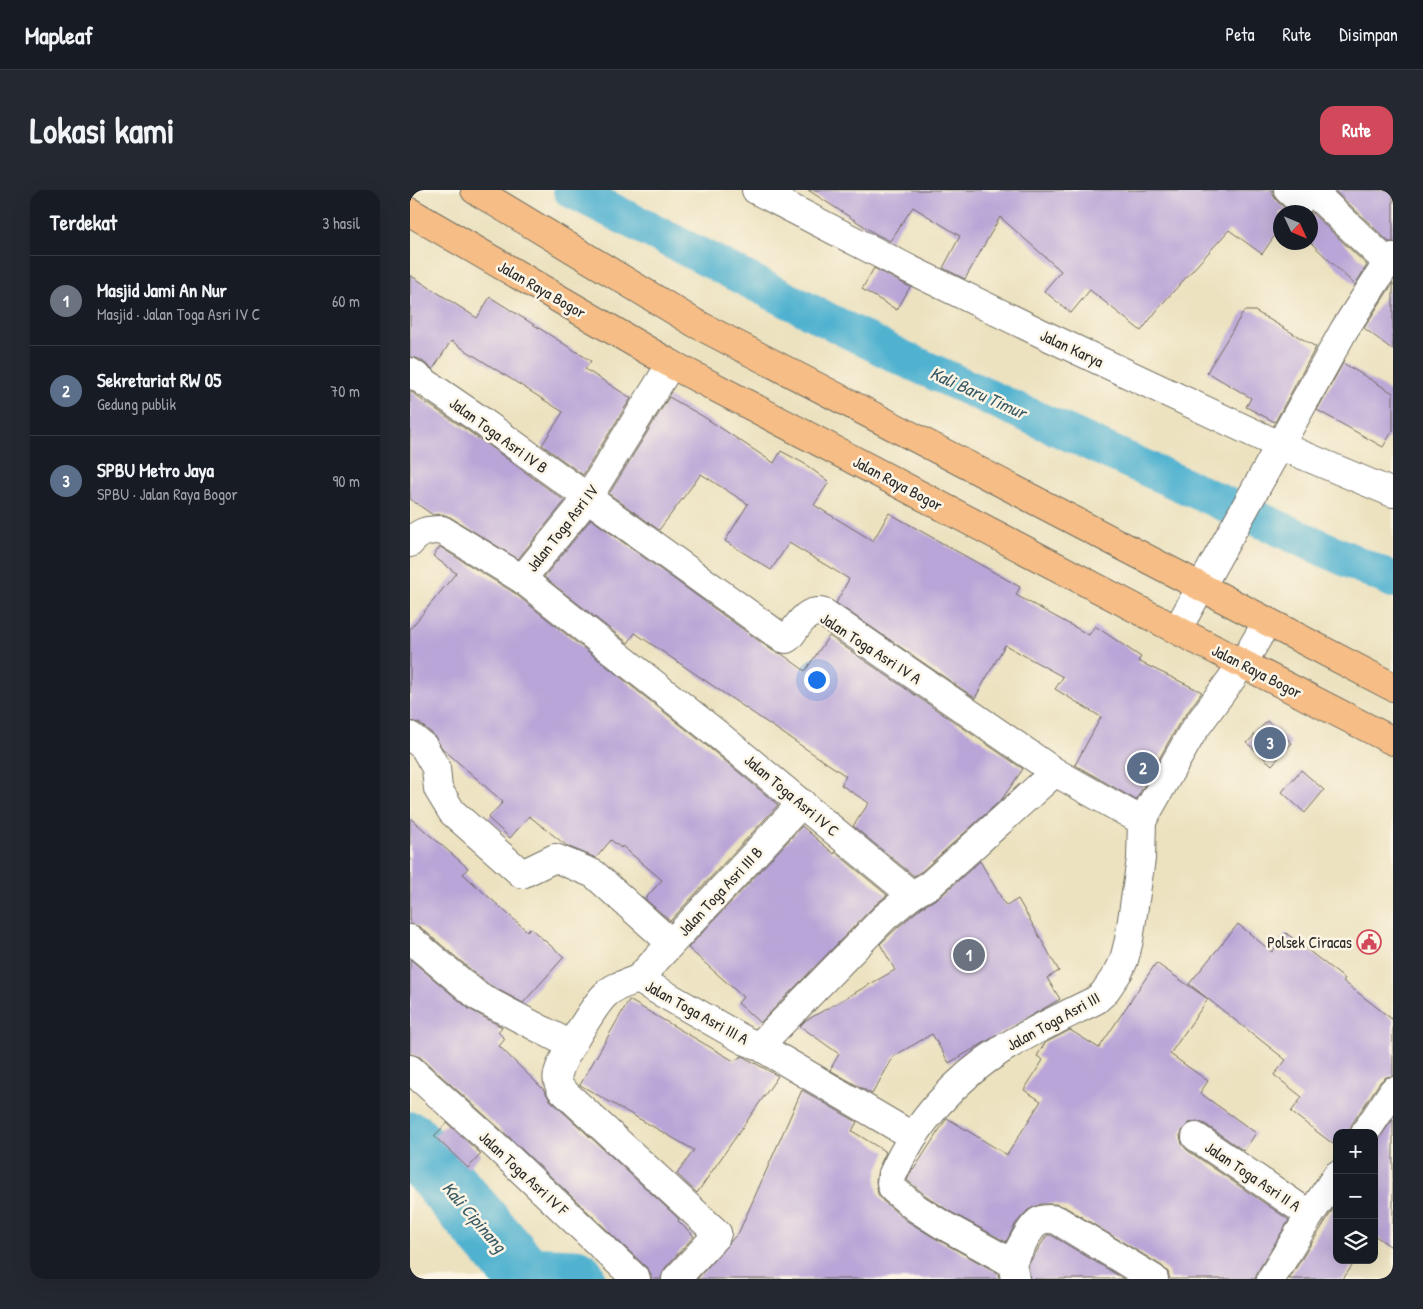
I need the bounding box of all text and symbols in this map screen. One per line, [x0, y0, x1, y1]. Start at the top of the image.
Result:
text: Mapleaf [25, 19, 93, 51]
text: Peta [1226, 22, 1255, 47]
text: Rute [1283, 22, 1311, 47]
text: Disimpan [1339, 22, 1398, 47]
button: Rute [1320, 106, 1393, 155]
text: Lokasi kami [30, 107, 175, 154]
north arrow [1273, 205, 1318, 250]
text: Terdekat [50, 208, 117, 237]
text: 3 hasil [322, 212, 360, 234]
street label: Jalan Raya Bogor [494, 255, 590, 323]
text: Masjid Jami An Nur [97, 277, 227, 303]
text: 1 [63, 290, 69, 312]
text: 60 m [332, 290, 360, 312]
text: Masjid · Jalan Toga Asri IV C [97, 303, 260, 325]
street label: Jalan Karya [1037, 324, 1107, 372]
water label: Kali Baru Timur [926, 360, 1032, 426]
text: Sekretariat RW 05 [97, 367, 221, 393]
text: 2 [62, 380, 70, 402]
text: 70 m [330, 380, 360, 402]
street label: Jalan Toga Asri IV B [445, 392, 553, 478]
text: Gedung publik [97, 393, 176, 415]
street label: Jalan Raya Bogor [849, 450, 947, 516]
text: SPBU Metro Jaya [97, 457, 214, 483]
text: 3 [62, 470, 70, 492]
text: 90 m [332, 470, 360, 492]
street label: Jalan Toga Asri IV [521, 480, 603, 576]
text: SPBU · Jalan Raya Bogor [97, 483, 238, 505]
street label: Jalan Toga Asri IV A [816, 607, 926, 689]
street label: Jalan Raya Bogor [1208, 639, 1306, 703]
your location [804, 667, 830, 693]
pin: 3 [1254, 724, 1286, 762]
street label: Jalan Toga Asri IV C [740, 749, 844, 841]
pin: 2 [1127, 749, 1159, 787]
street label: Jalan Toga Asri III B [673, 841, 767, 941]
public building icon: Polsek Ciracas [1356, 929, 1382, 955]
place label: Polsek Ciracas [1267, 931, 1352, 953]
pin: 1 [953, 936, 985, 974]
street label: Jalan Toga Asri III A [641, 975, 753, 1050]
street label: Jalan Toga Asri III [1002, 986, 1104, 1056]
street label: Jalan Toga Asri IV F [475, 1126, 574, 1221]
map controls [1333, 1129, 1378, 1264]
button: + [1333, 1129, 1378, 1174]
street label: Jalan Toga Asri II A [1201, 1136, 1305, 1216]
button: − [1333, 1174, 1378, 1219]
water label: Kali Cipinang [437, 1176, 513, 1258]
button: layers [1333, 1219, 1378, 1264]

